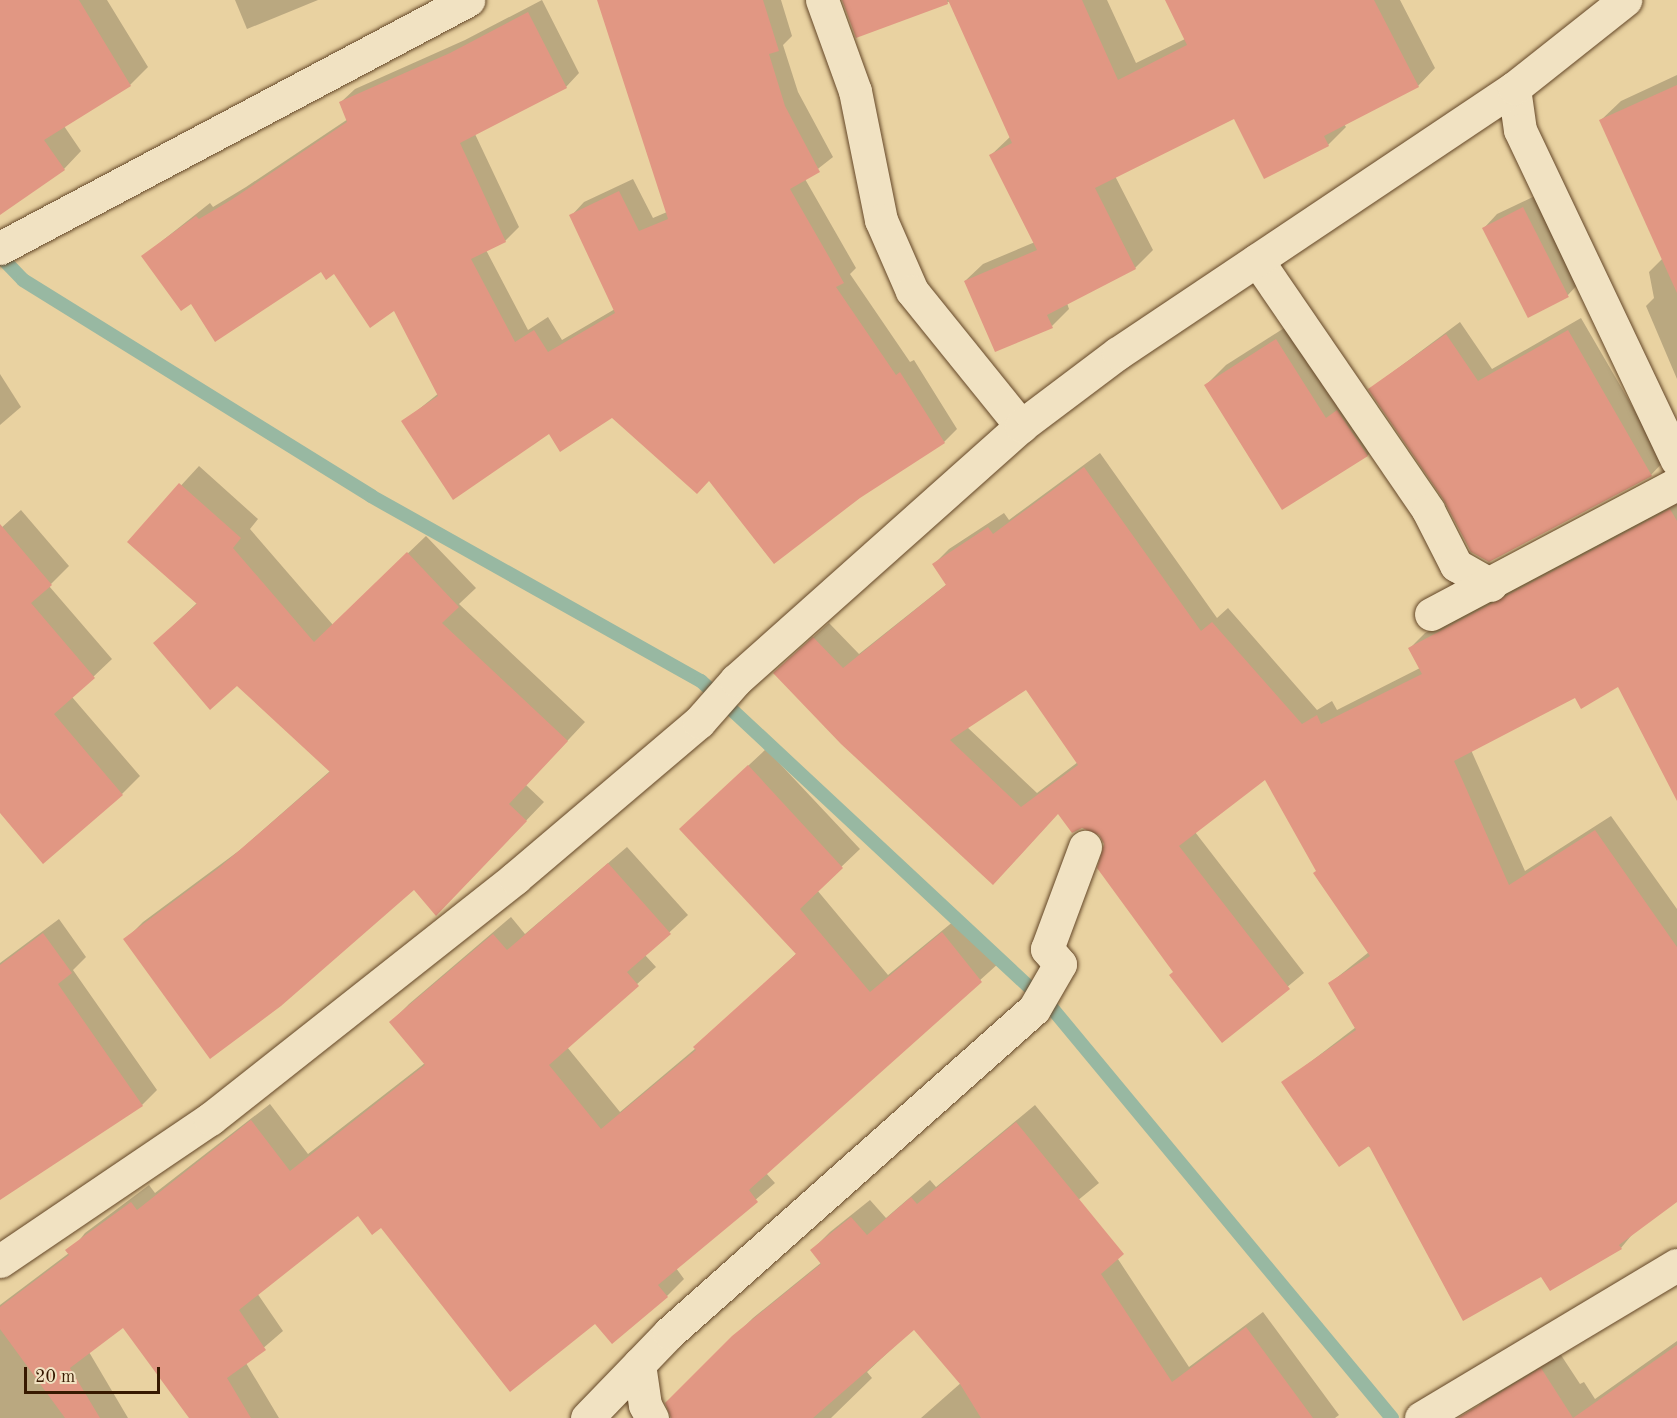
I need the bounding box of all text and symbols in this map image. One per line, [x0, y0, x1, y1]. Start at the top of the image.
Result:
scale bar [27, 1355, 164, 1393]
text: 20 m [35, 1368, 75, 1386]

